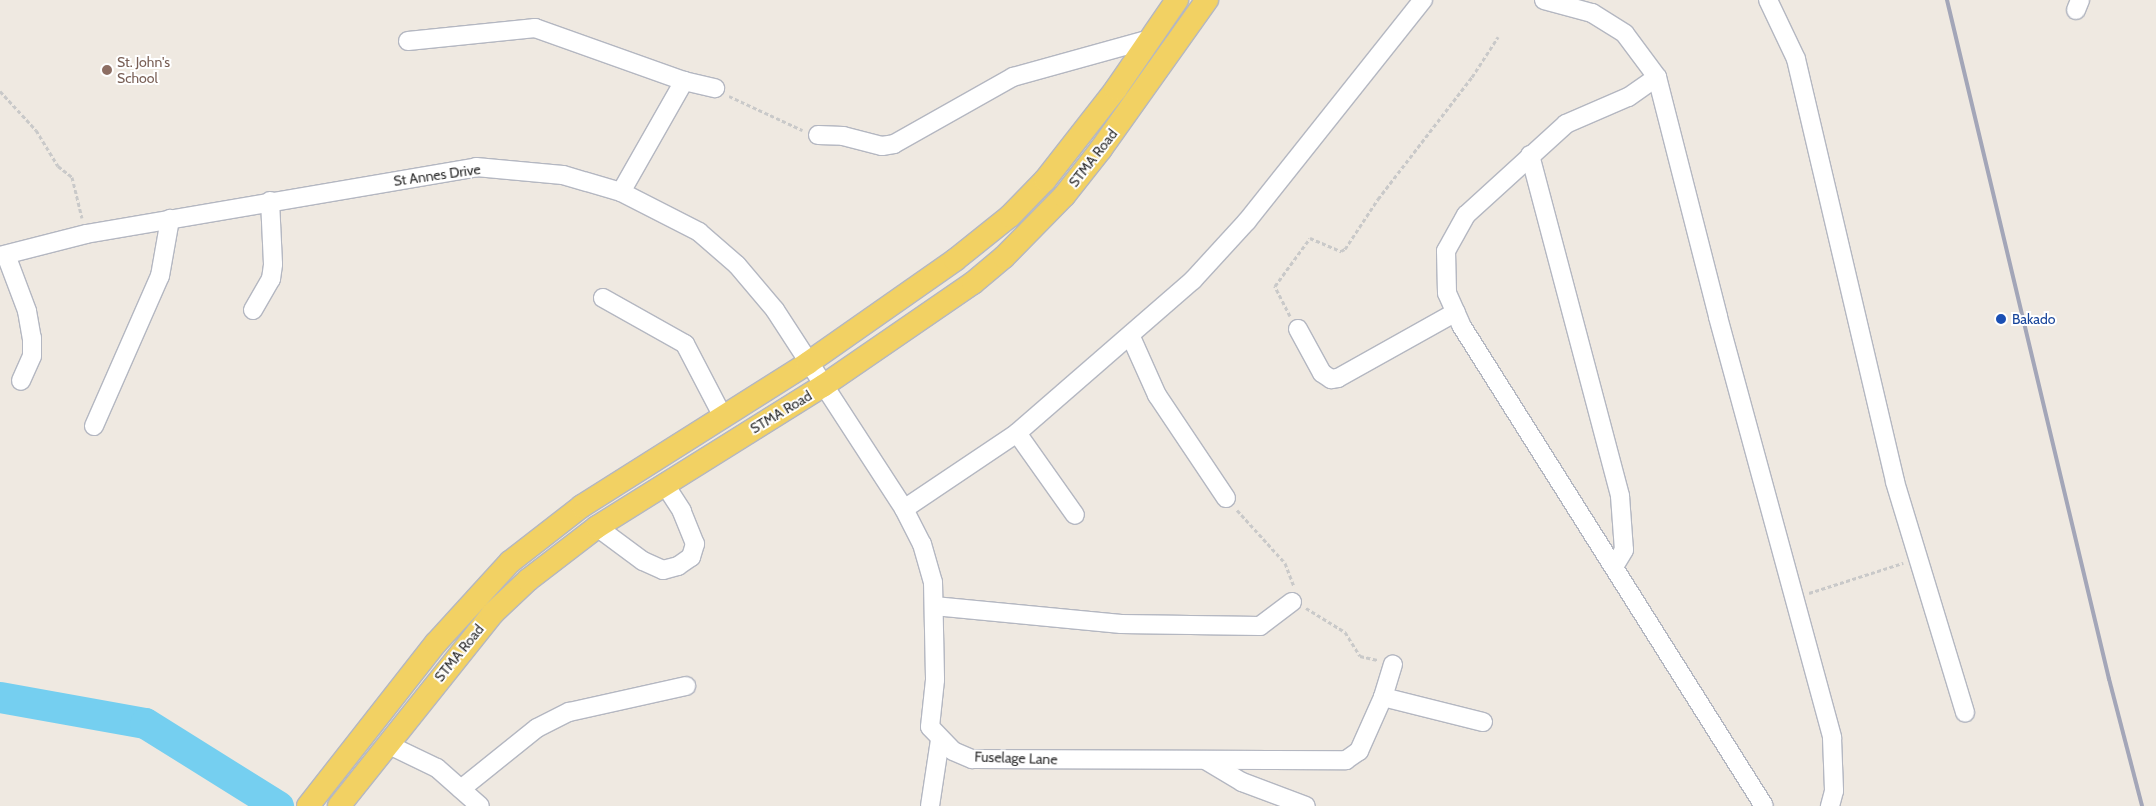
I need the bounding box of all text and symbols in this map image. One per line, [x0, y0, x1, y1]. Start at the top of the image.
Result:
place label: St. John's School [117, 54, 170, 86]
marker: St. John's School [101, 64, 113, 76]
street label: STMA Road [1065, 126, 1121, 190]
street label: St Annes Drive [392, 161, 482, 189]
place label: Bakado [2012, 311, 2055, 327]
marker: Bakado [1994, 312, 2008, 326]
street label: STMA Road [747, 387, 815, 437]
street label: STMA Road [431, 621, 487, 685]
street label: Fuselage Lane [974, 748, 1058, 768]

